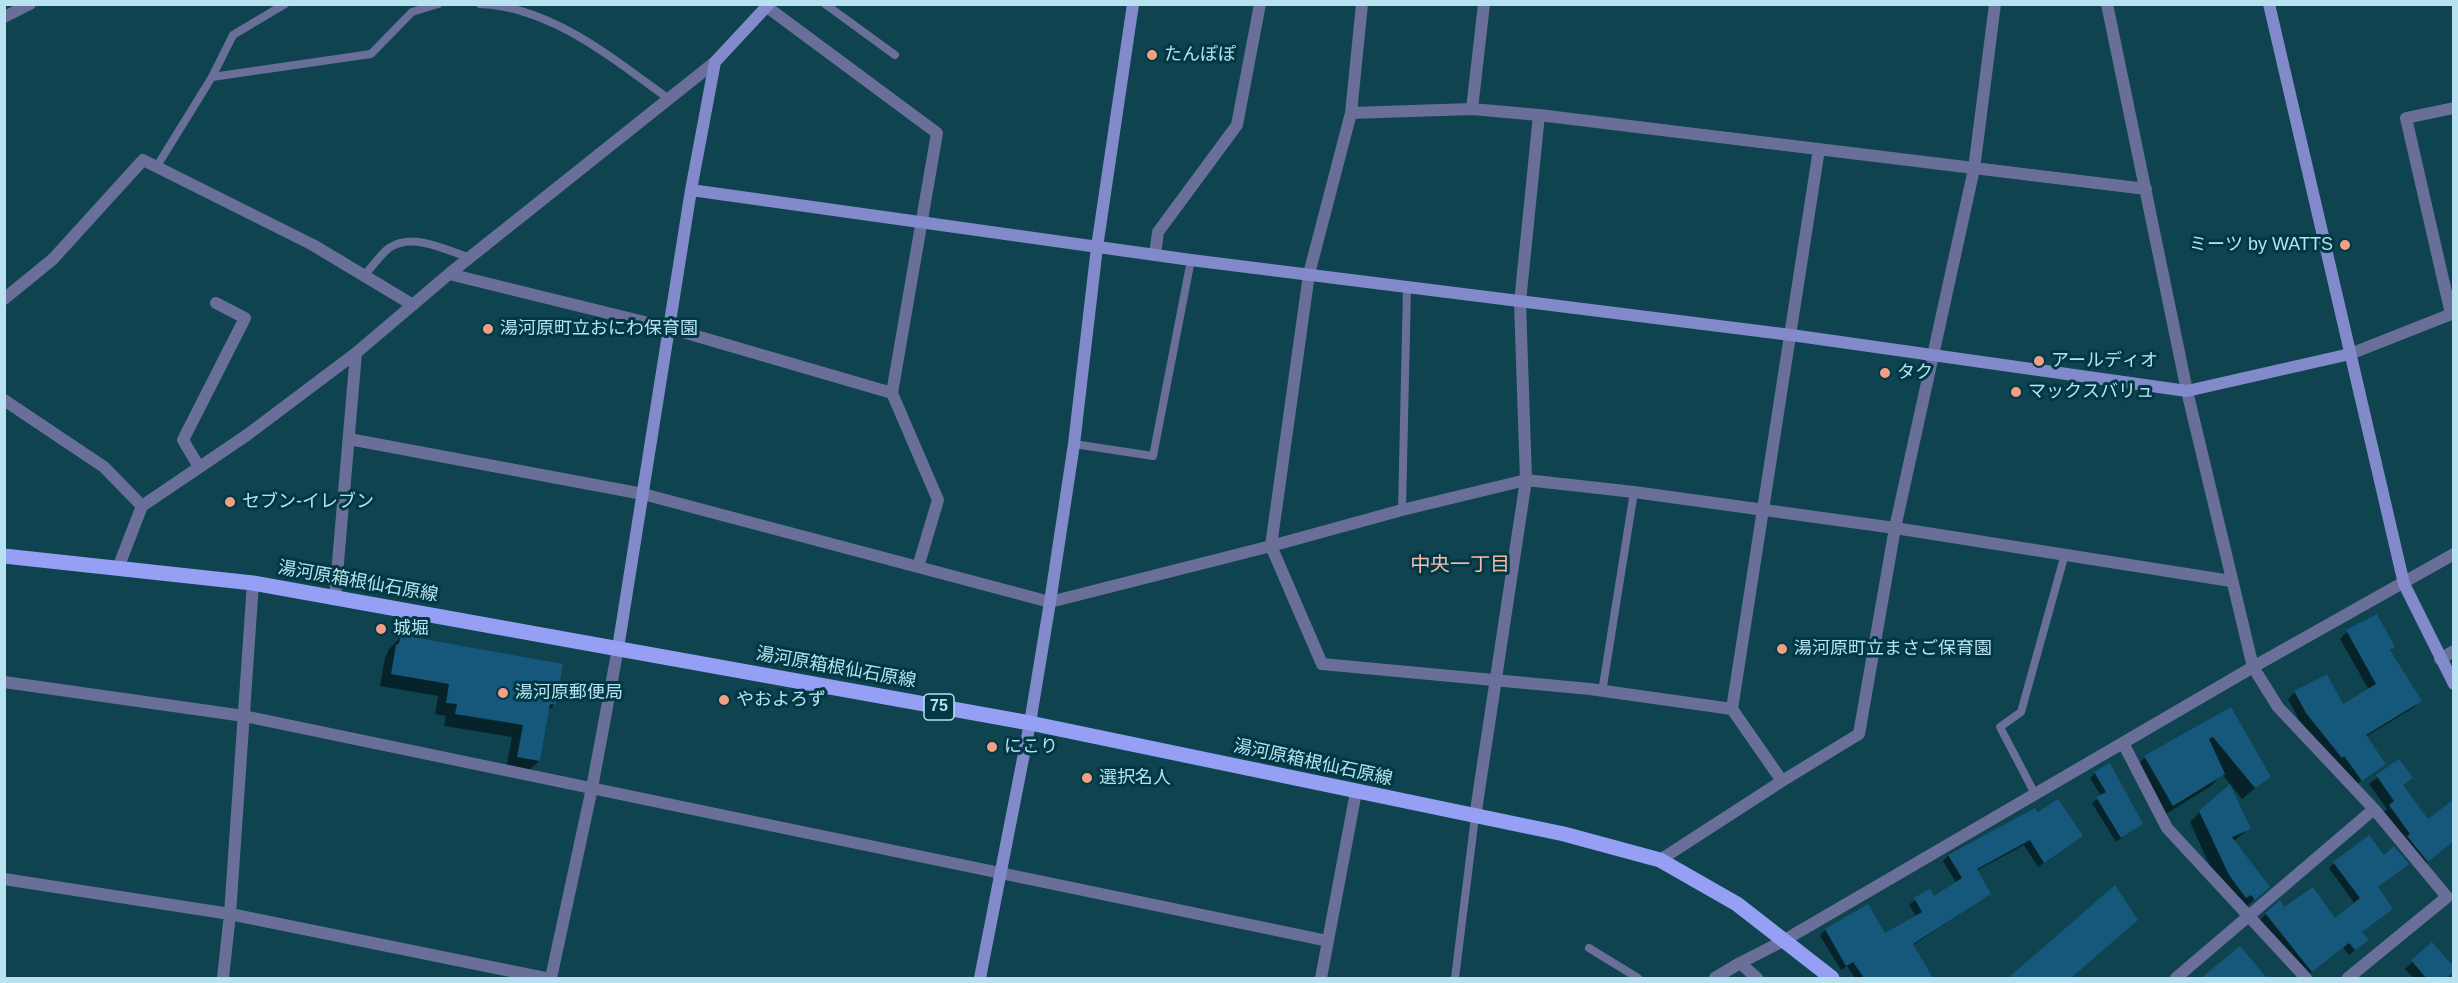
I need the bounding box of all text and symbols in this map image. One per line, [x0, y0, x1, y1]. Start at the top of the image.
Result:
place label: たんぽぽ [1164, 44, 1236, 66]
marker: たんぽぽ [1145, 48, 1159, 62]
place label: ミーツ by WATTS [2189, 234, 2333, 256]
marker: ミーツ by WATTS [2338, 238, 2352, 252]
place label: 湯河原町立おにわ保育園 [500, 318, 698, 340]
marker: 湯河原町立おにわ保育園 [481, 322, 495, 336]
place label: アールディオ [2051, 350, 2158, 372]
marker: アールディオ [2032, 354, 2046, 368]
place label: タク [1897, 362, 1933, 384]
marker: タク [1878, 366, 1892, 380]
place label: マックスバリュ [2028, 381, 2154, 403]
marker: マックスバリュ [2009, 385, 2023, 399]
place label: セブン-イレブン [242, 491, 374, 513]
marker: セブン-イレブン [223, 495, 237, 509]
district label: 中央一丁目 [1410, 553, 1510, 577]
street label: 湯河原箱根仙石原線 [276, 557, 440, 607]
place label: 城堀 [393, 618, 429, 640]
marker: 城堀 [374, 622, 388, 636]
place label: 湯河原町立まさご保育園 [1794, 638, 1992, 660]
marker: 湯河原町立まさご保育園 [1775, 642, 1789, 656]
street label: 湯河原箱根仙石原線 [754, 643, 918, 693]
place label: 湯河原郵便局 [515, 682, 623, 704]
marker: 湯河原郵便局 [496, 686, 510, 700]
place label: やおよろず [736, 689, 826, 711]
marker: やおよろず [717, 693, 731, 707]
road number: 75 [924, 694, 954, 720]
place label: にこり [1004, 736, 1058, 758]
street label: 湯河原箱根仙石原線 [1232, 736, 1394, 790]
marker: にこり [985, 740, 999, 754]
place label: 選択名人 [1099, 767, 1171, 789]
marker: 選択名人 [1080, 771, 1094, 785]

